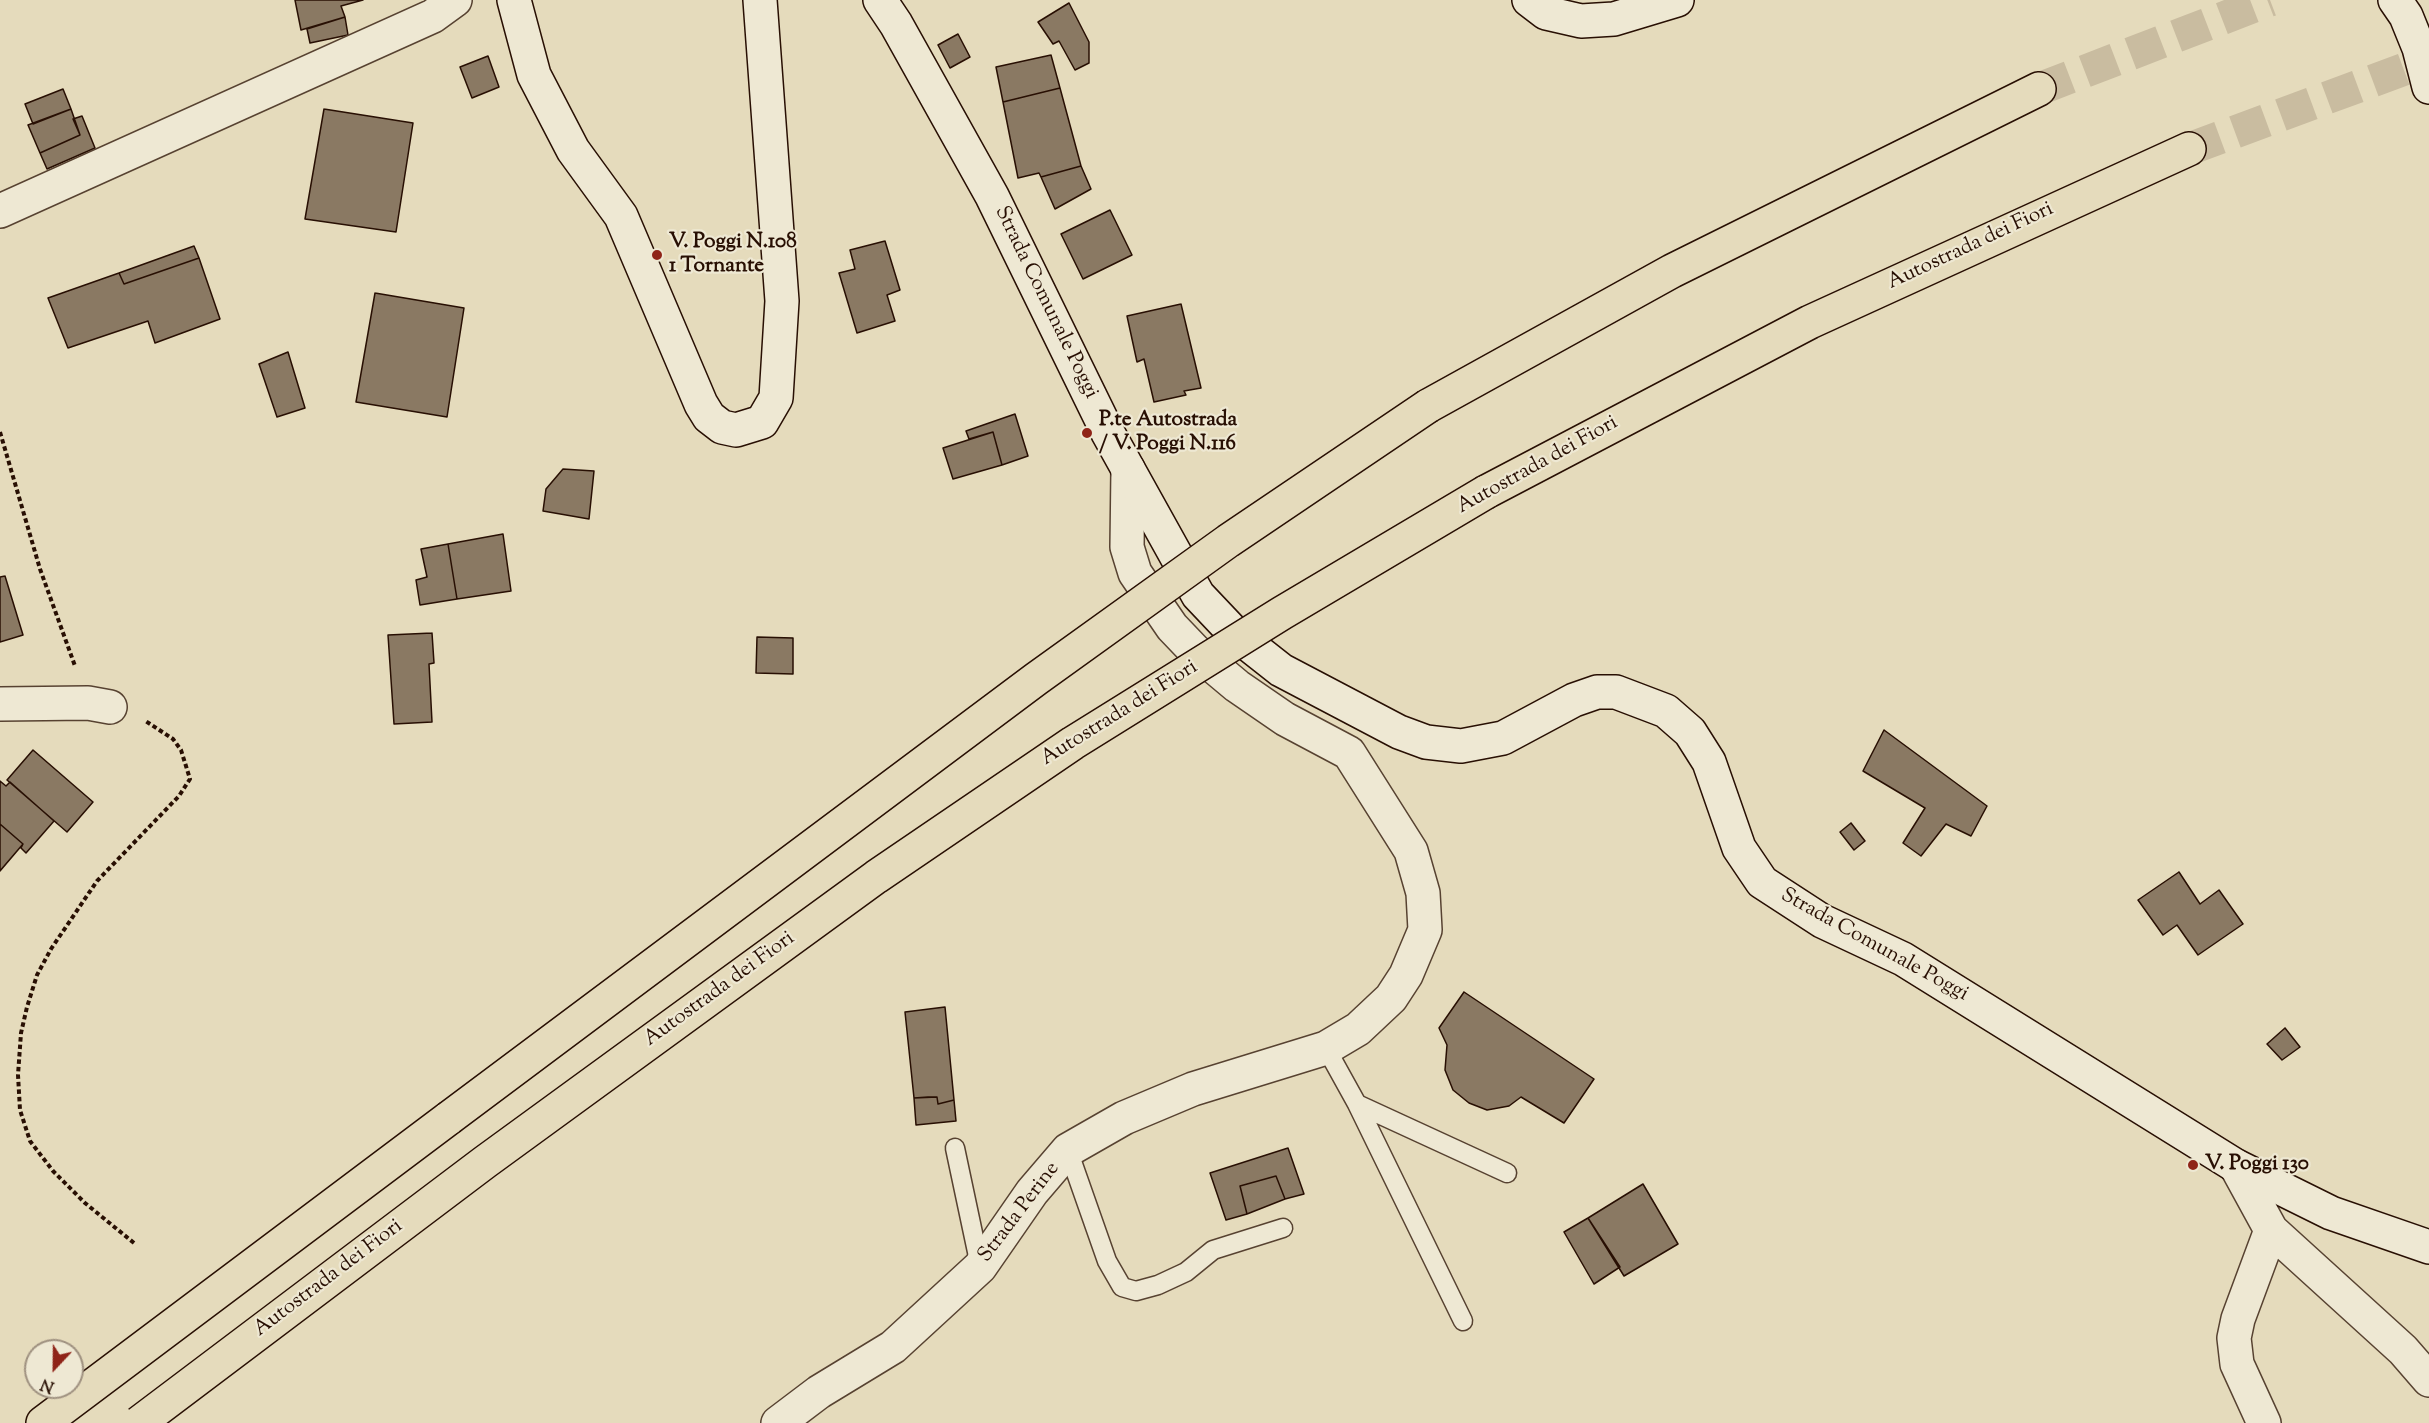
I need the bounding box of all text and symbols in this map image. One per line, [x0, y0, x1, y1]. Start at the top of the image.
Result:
street label: Autostrada dei Fiori [1884, 198, 2058, 296]
street label: Strada Comunale Poggi [987, 203, 1103, 403]
place label: V. Poggi N.108 1 Tornante [669, 230, 797, 280]
marker: V. Poggi N.108 1 Tornante [650, 248, 664, 262]
place label: P.te Autostrada / V. Poggi N.116 [1099, 408, 1237, 458]
street label: Autostrada dei Fiori [1453, 411, 1623, 521]
marker: P.te Autostrada / V. Poggi N.116 [1080, 426, 1094, 440]
street label: Autostrada dei Fiori [1037, 656, 1203, 772]
street label: Strada Comunale Poggi [1776, 884, 1972, 1008]
street label: Autostrada dei Fiori [640, 927, 800, 1053]
place label: V. Poggi 130 [2205, 1152, 2309, 1178]
street label: Strada Perine [974, 1158, 1066, 1268]
marker: V. Poggi 130 [2186, 1158, 2200, 1172]
street label: Autostrada dei Fiori [249, 1215, 409, 1343]
north arrow [24, 1339, 84, 1399]
text: N [38, 1371, 58, 1397]

